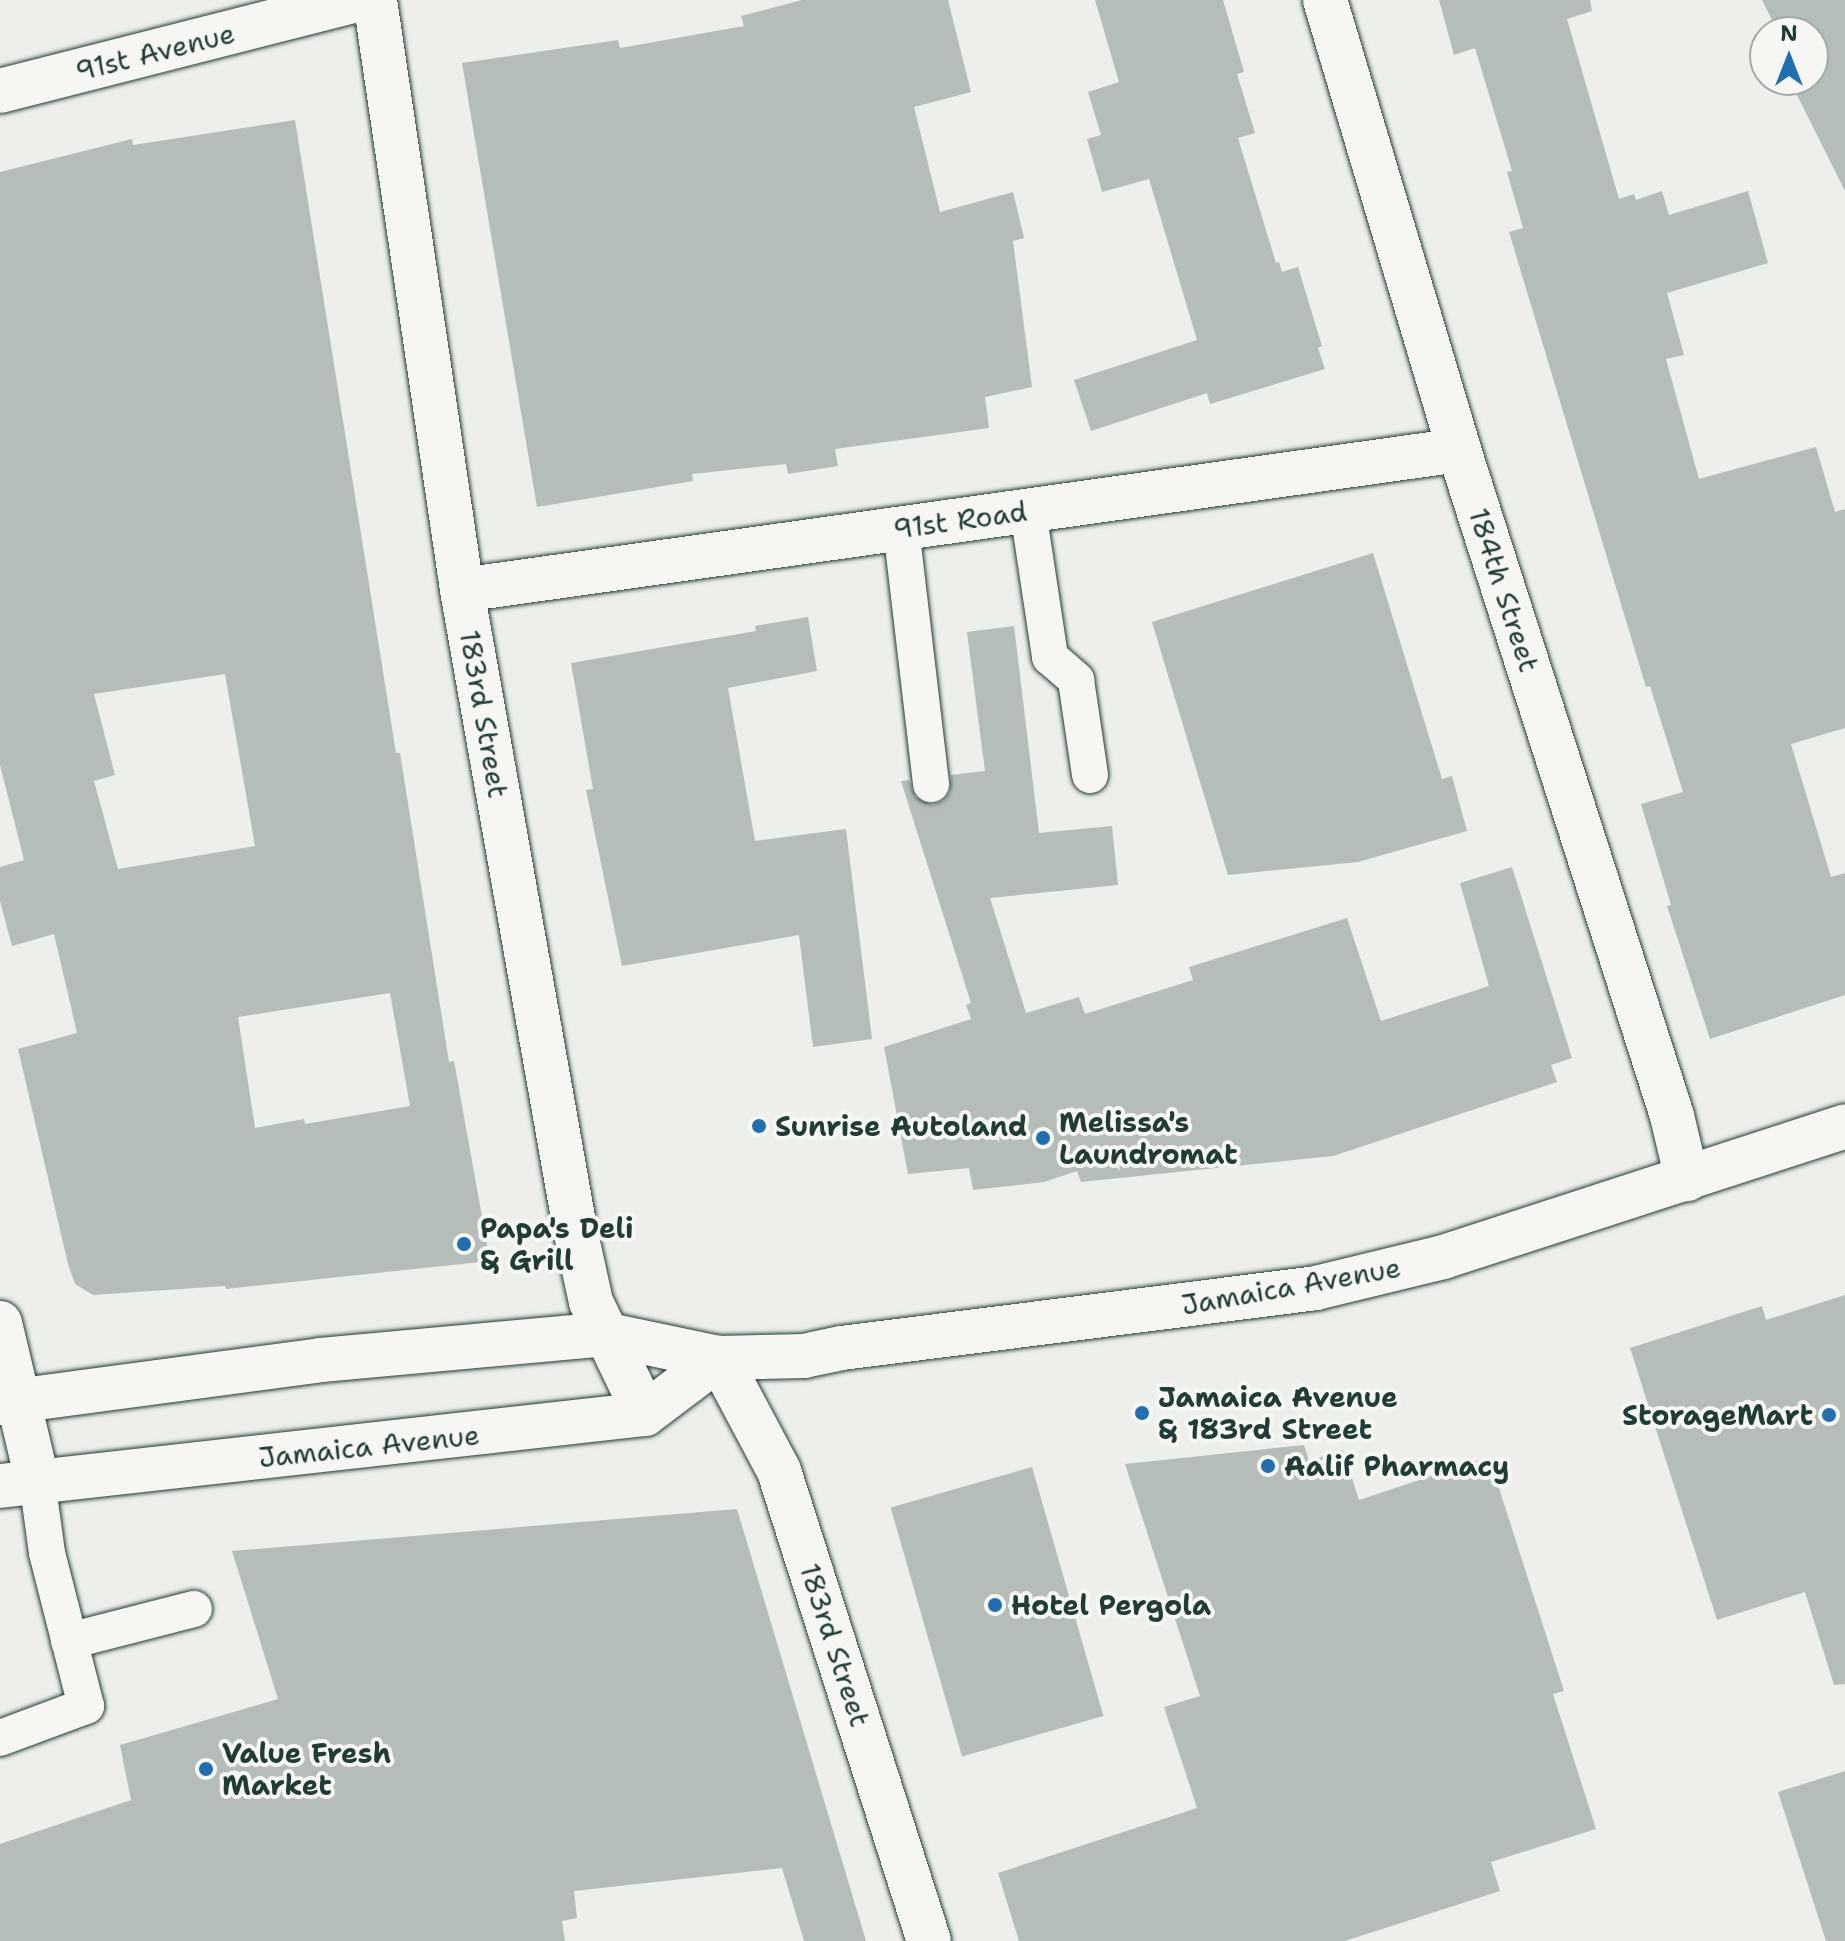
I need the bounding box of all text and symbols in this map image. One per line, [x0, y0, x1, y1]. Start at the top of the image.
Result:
street label: 91st Avenue [72, 16, 238, 88]
north arrow [1749, 16, 1829, 96]
text: N [1780, 19, 1798, 48]
street label: 91st Road [891, 494, 1029, 546]
street label: 184th Street [1462, 504, 1546, 676]
street label: 183rd Street [453, 627, 515, 801]
place label: Melissa's Laundromat [1059, 1105, 1238, 1171]
place label: Sunrise Autoland [775, 1109, 1027, 1143]
marker: Sunrise Autoland [750, 1117, 768, 1135]
marker: Melissa's Laundromat [1034, 1129, 1052, 1147]
place label: Papa's Deli & Grill [480, 1211, 634, 1277]
marker: Papa's Deli & Grill [455, 1235, 473, 1253]
street label: Jamaica Avenue [1179, 1250, 1403, 1322]
place label: Jamaica Avenue & 183rd Street [1158, 1380, 1398, 1446]
place label: StorageMart [1622, 1398, 1813, 1432]
marker: Jamaica Avenue & 183rd Street [1133, 1404, 1151, 1422]
marker: StorageMart [1820, 1406, 1838, 1424]
street label: Jamaica Avenue [257, 1418, 481, 1474]
place label: Aalif Pharmacy [1284, 1449, 1509, 1483]
marker: Aalif Pharmacy [1259, 1457, 1277, 1475]
street label: 183rd Street [793, 1559, 877, 1731]
place label: Hotel Pergola [1011, 1588, 1211, 1622]
marker: Hotel Pergola [986, 1596, 1004, 1614]
place label: Value Fresh Market [222, 1736, 391, 1802]
marker: Value Fresh Market [197, 1760, 215, 1778]

